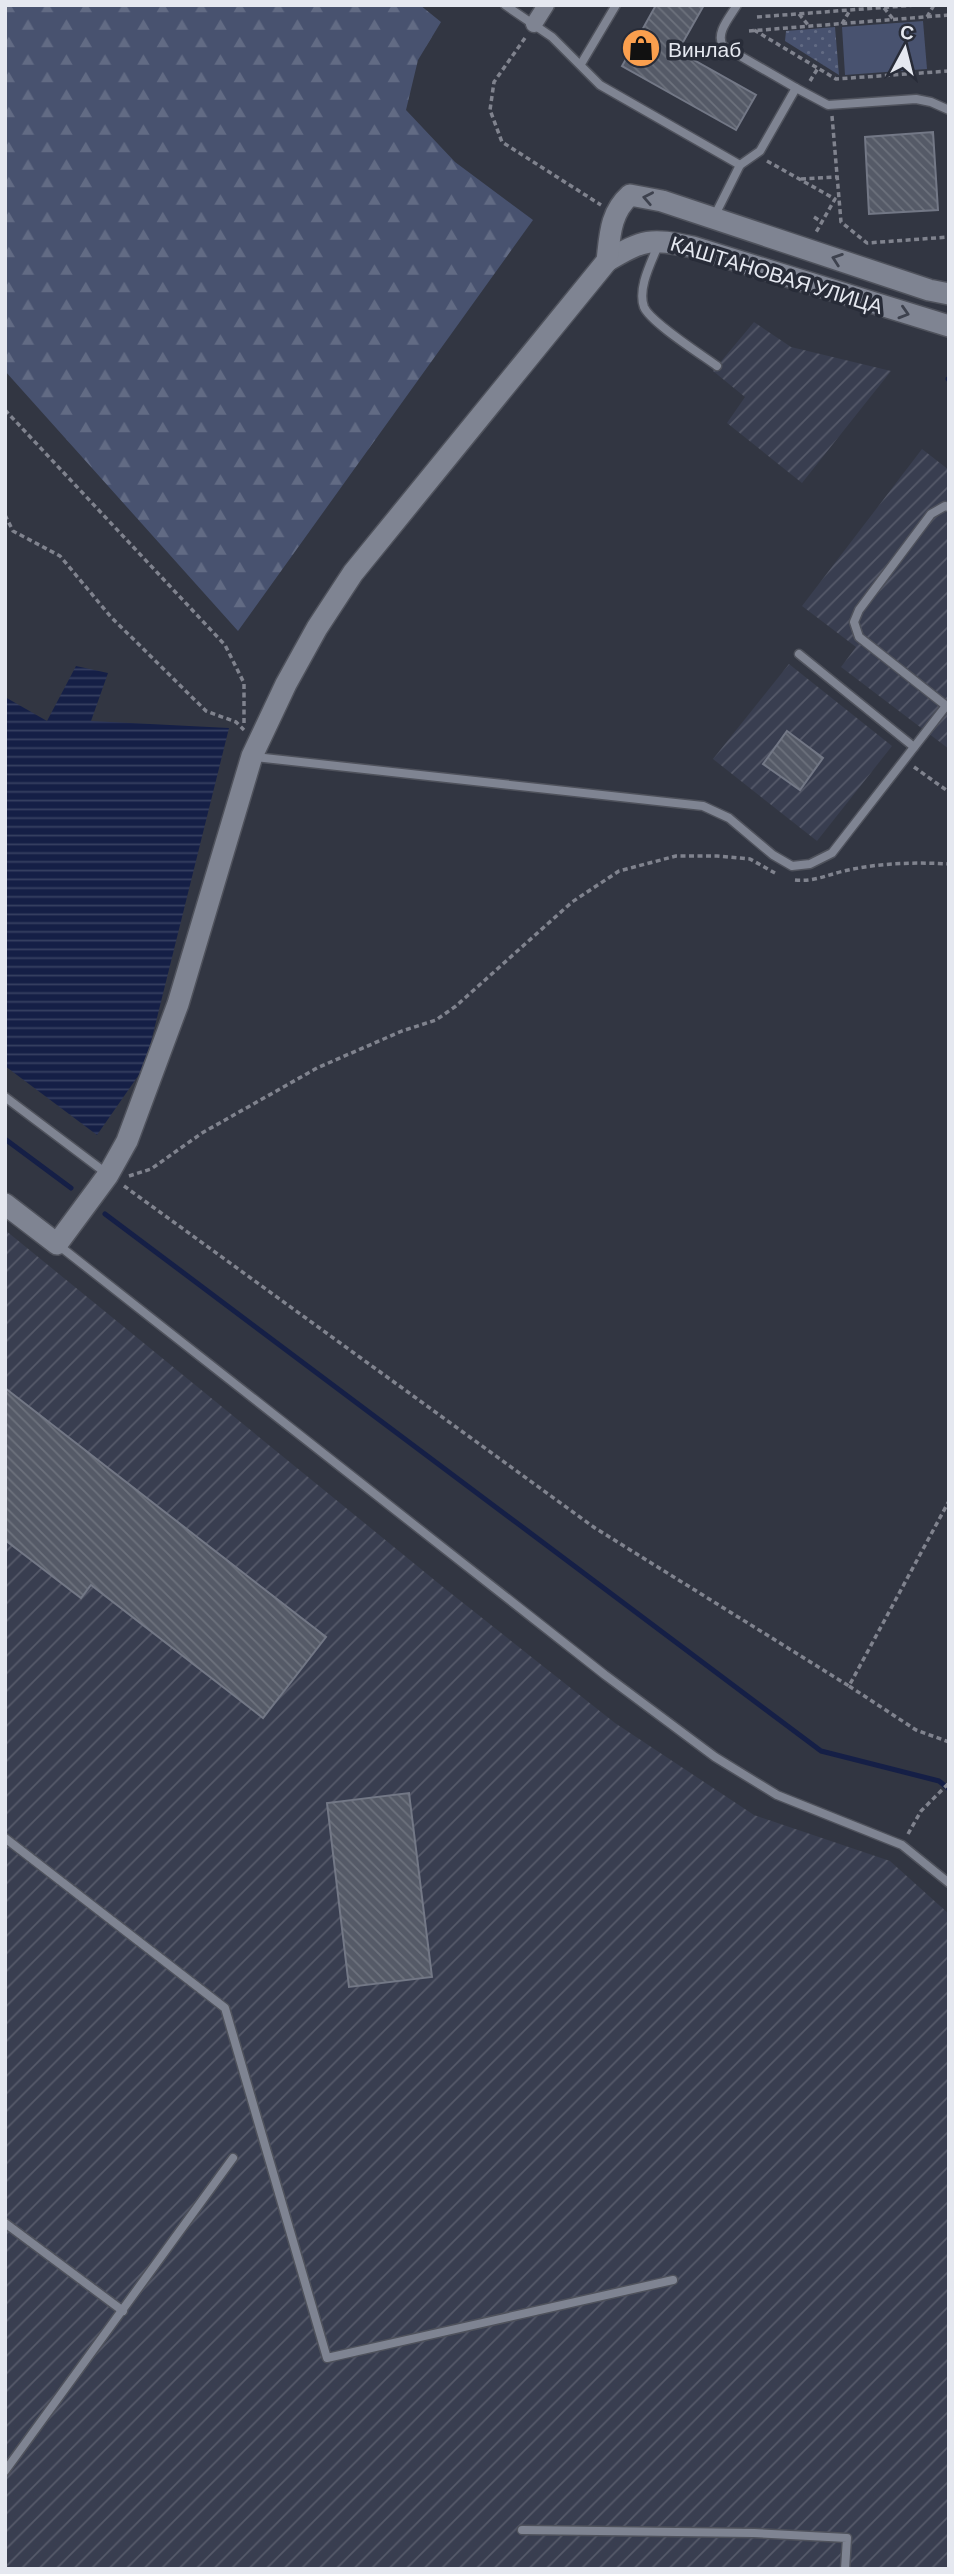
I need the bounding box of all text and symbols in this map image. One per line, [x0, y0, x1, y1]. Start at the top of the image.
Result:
north arrow [870, 14, 940, 84]
text: С [899, 19, 916, 44]
shop icon: Винлаб [620, 27, 662, 69]
place label: Винлаб [668, 36, 741, 61]
one-way arrow [642, 192, 654, 207]
street label: КАШТАНОВАЯ УЛИЦА [668, 230, 886, 318]
one-way arrow [831, 253, 844, 267]
one-way arrow [898, 304, 910, 319]

